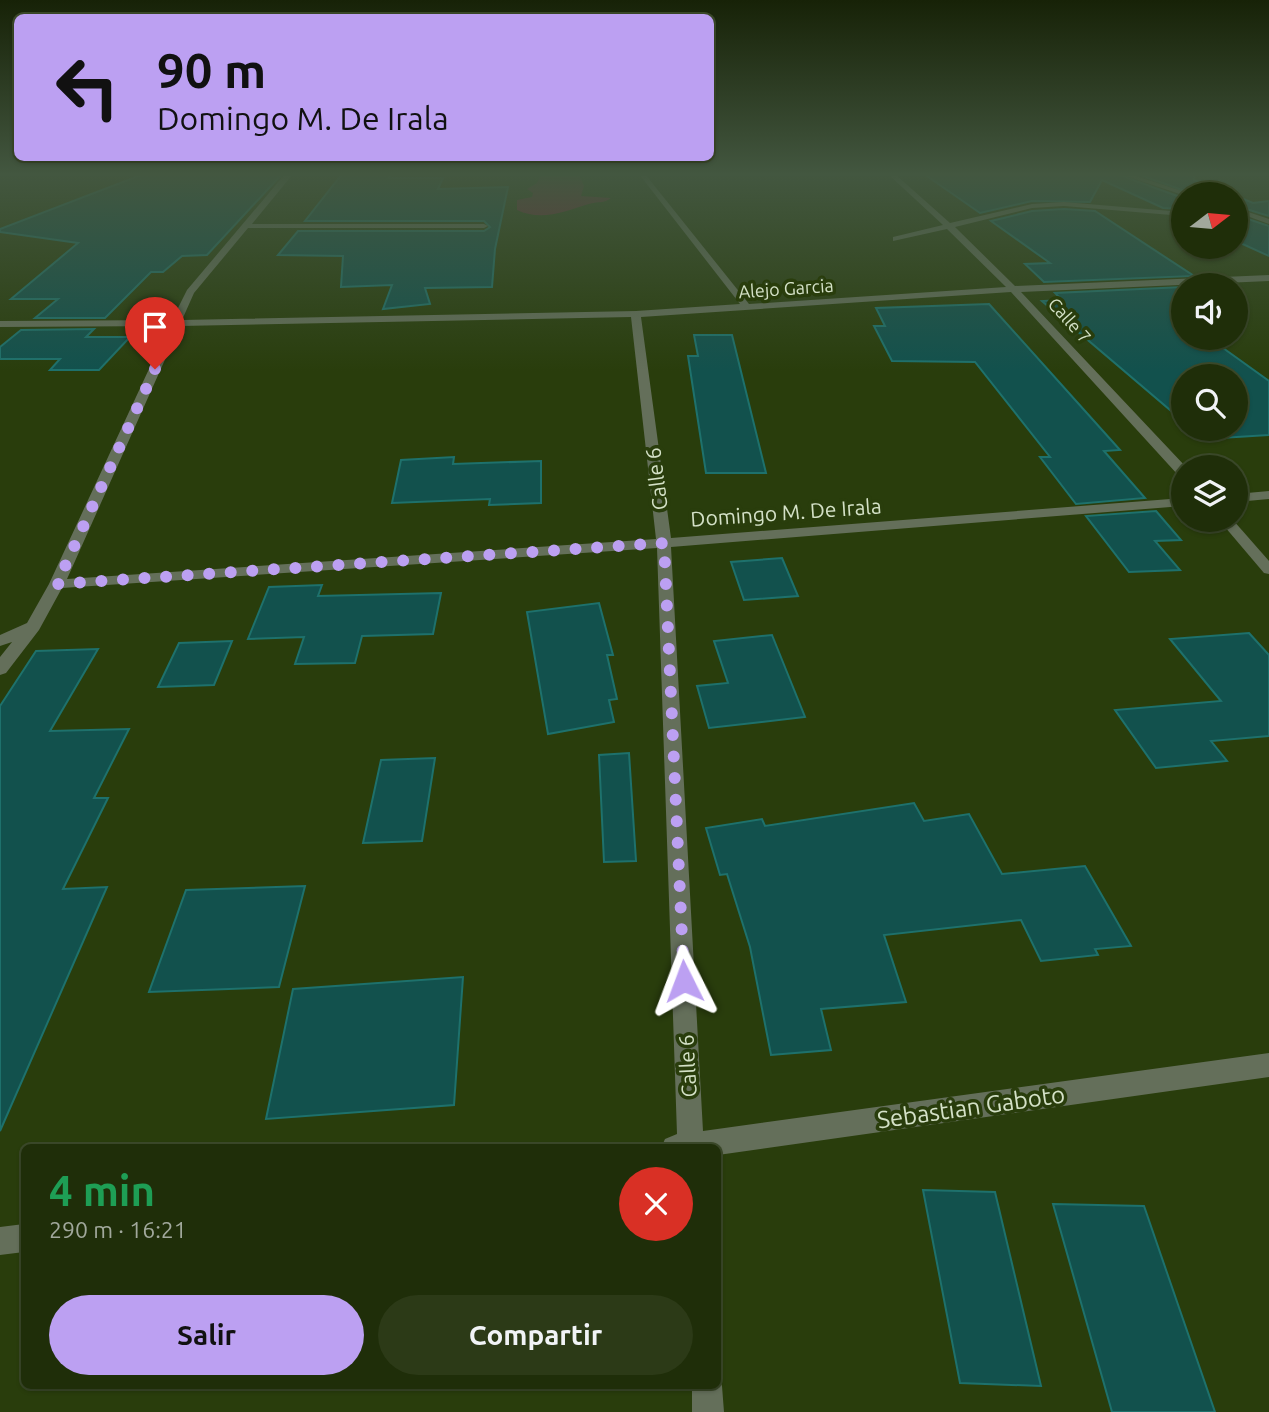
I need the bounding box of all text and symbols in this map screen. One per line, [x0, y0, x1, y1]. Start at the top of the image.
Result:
icon: left [42, 42, 133, 133]
text: 90 m [157, 42, 266, 97]
text: Domingo M. De Irala [157, 100, 449, 136]
north arrow [1171, 182, 1248, 259]
map controls [1171, 182, 1248, 532]
button: sound [1171, 273, 1248, 350]
street label: Alejo Garcia [738, 275, 834, 301]
street label: Calle 7 [1045, 293, 1095, 347]
pin [125, 297, 185, 369]
icon: arrive [136, 308, 174, 346]
button: search [1171, 364, 1248, 441]
street label: Calle 6 [640, 446, 672, 512]
button: layers [1171, 455, 1248, 532]
street label: Domingo M. De Irala [690, 493, 882, 531]
position arrow [647, 944, 721, 1018]
street label: Calle 6 [673, 1034, 701, 1098]
street label: Sebastian Gaboto [875, 1080, 1067, 1134]
text: 4 min [49, 1167, 155, 1214]
button: close [619, 1167, 693, 1241]
text: 290 m · 16:21 [49, 1217, 187, 1242]
button: Salir [49, 1295, 364, 1375]
button: Compartir [378, 1295, 693, 1375]

